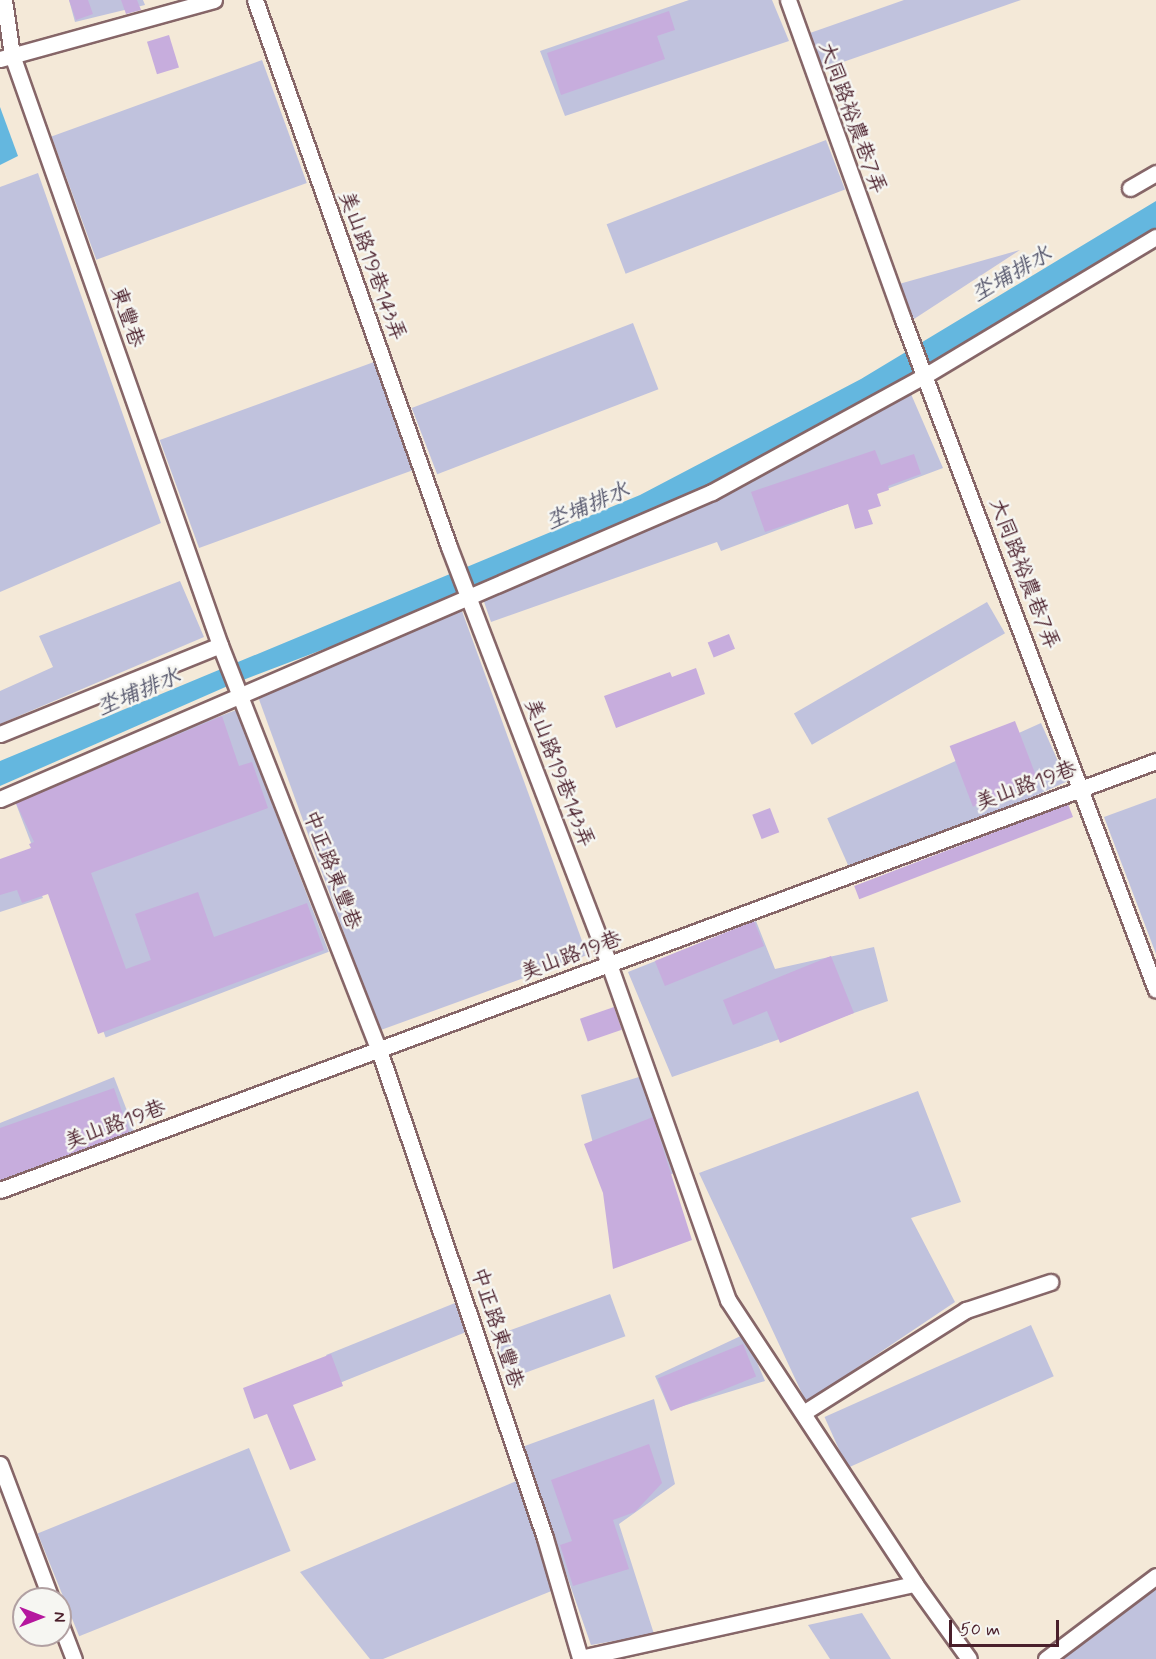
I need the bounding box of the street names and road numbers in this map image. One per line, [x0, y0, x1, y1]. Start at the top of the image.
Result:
street label: 大同路裕農巷7弄 [813, 39, 891, 197]
street label: 美山路19巷143弄 [333, 188, 411, 344]
street label: 東豐巷 [105, 283, 149, 351]
street label: 大同路裕農巷7弄 [984, 495, 1064, 653]
street label: 美山路19巷143弄 [519, 695, 599, 851]
street label: 美山路19巷 [972, 756, 1080, 816]
street label: 中正路東豐巷 [298, 807, 366, 933]
street label: 美山路19巷 [517, 926, 625, 986]
street label: 美山路19巷 [61, 1095, 169, 1155]
street label: 中正路東豐巷 [466, 1264, 528, 1392]

